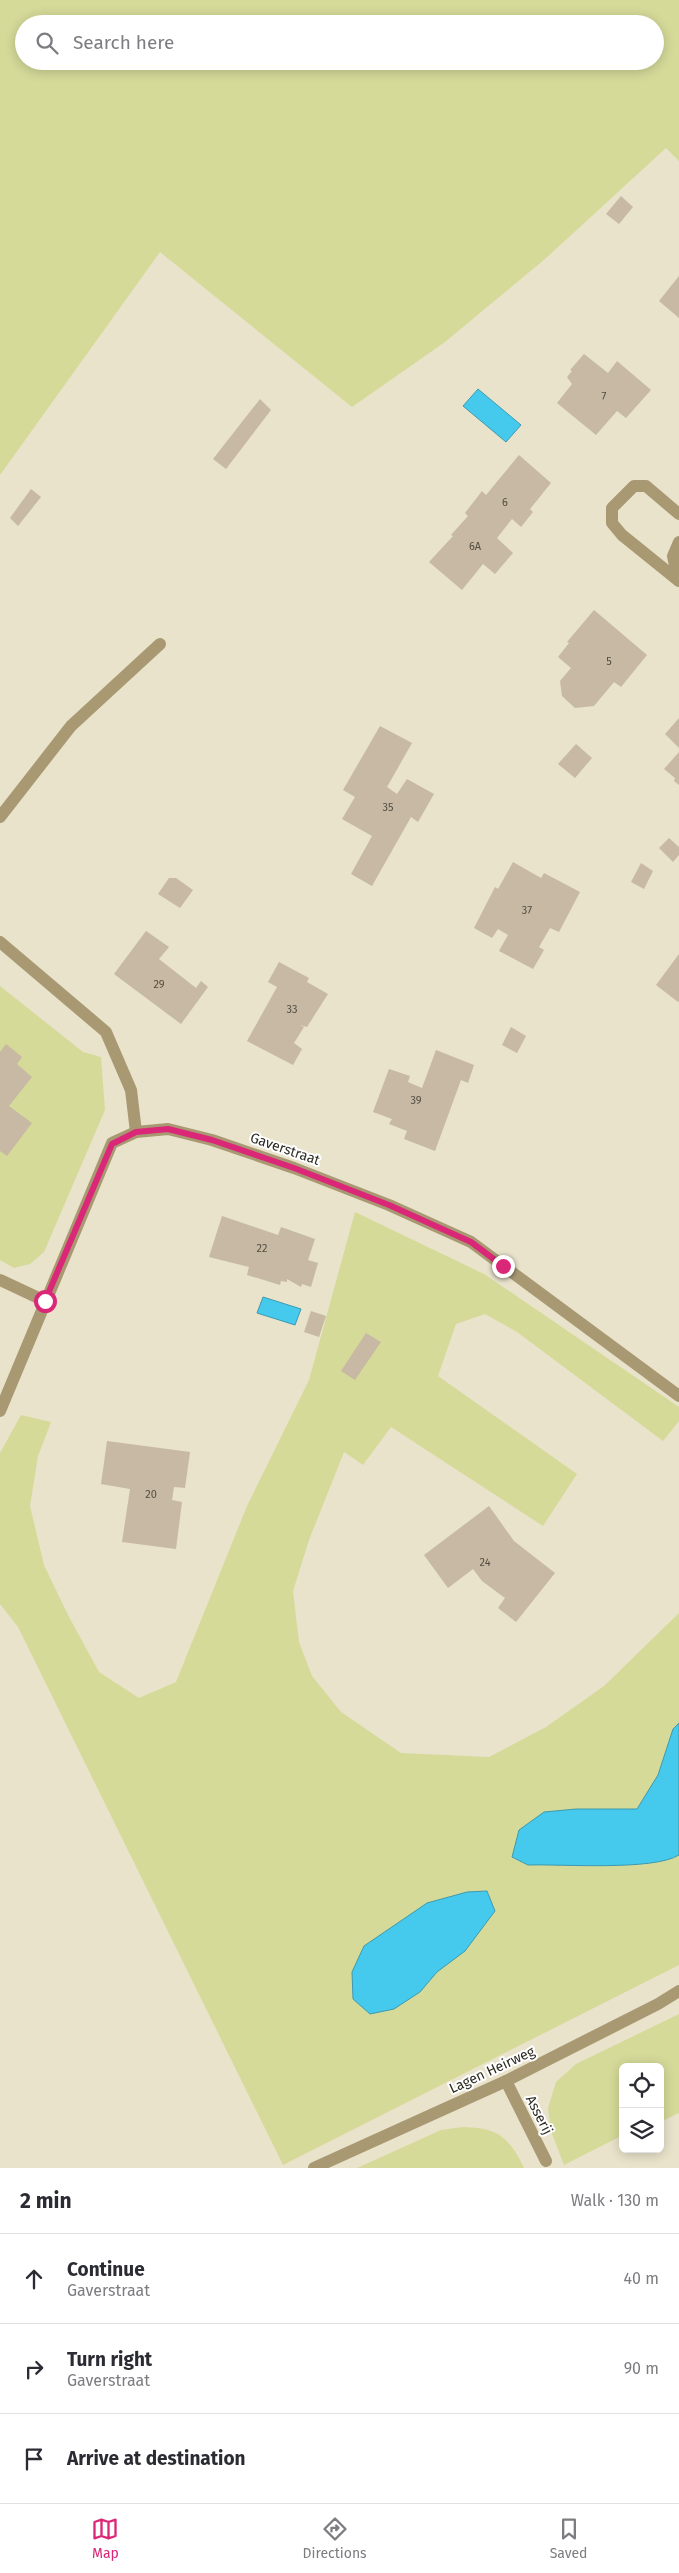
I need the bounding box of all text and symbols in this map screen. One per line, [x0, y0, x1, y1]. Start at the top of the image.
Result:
search box [15, 15, 664, 70]
icon: search [33, 29, 61, 57]
text: Search here [73, 31, 174, 54]
house number: 7 [602, 390, 607, 403]
house number: 6 [502, 496, 508, 509]
house number: 6A [469, 540, 482, 553]
house number: 5 [606, 655, 612, 668]
house number: 35 [383, 801, 394, 814]
house number: 37 [522, 904, 532, 917]
house number: 29 [153, 978, 165, 991]
house number: 33 [287, 1003, 297, 1016]
house number: 39 [410, 1094, 422, 1107]
street label: Gaverstraat [248, 1129, 323, 1169]
house number: 22 [257, 1242, 267, 1255]
route end [492, 1255, 515, 1278]
route start [34, 1290, 57, 1313]
house number: 20 [145, 1488, 157, 1501]
house number: 24 [480, 1556, 491, 1569]
street label: Lagen Heirweg [447, 2042, 538, 2097]
map controls [619, 2063, 664, 2153]
button: locate [619, 2063, 664, 2108]
street label: Asserij [522, 2092, 556, 2138]
button: layers [619, 2108, 664, 2153]
text: 2 min [20, 2188, 72, 2214]
text: Walk · 130 m [571, 2191, 659, 2210]
text: Continue [67, 2258, 145, 2281]
icon: ahead [20, 2265, 48, 2293]
text: 40 m [624, 2269, 659, 2288]
text: Gaverstraat [67, 2281, 150, 2300]
text: Turn right [67, 2348, 152, 2371]
icon: right [20, 2355, 48, 2383]
text: 90 m [624, 2359, 659, 2378]
text: Gaverstraat [67, 2371, 150, 2390]
icon: arrive [20, 2445, 48, 2473]
text: Arrive at destination [67, 2447, 246, 2470]
tab: Map [91, 2515, 119, 2562]
tab: Directions [302, 2515, 367, 2562]
tab: Saved [550, 2515, 588, 2562]

